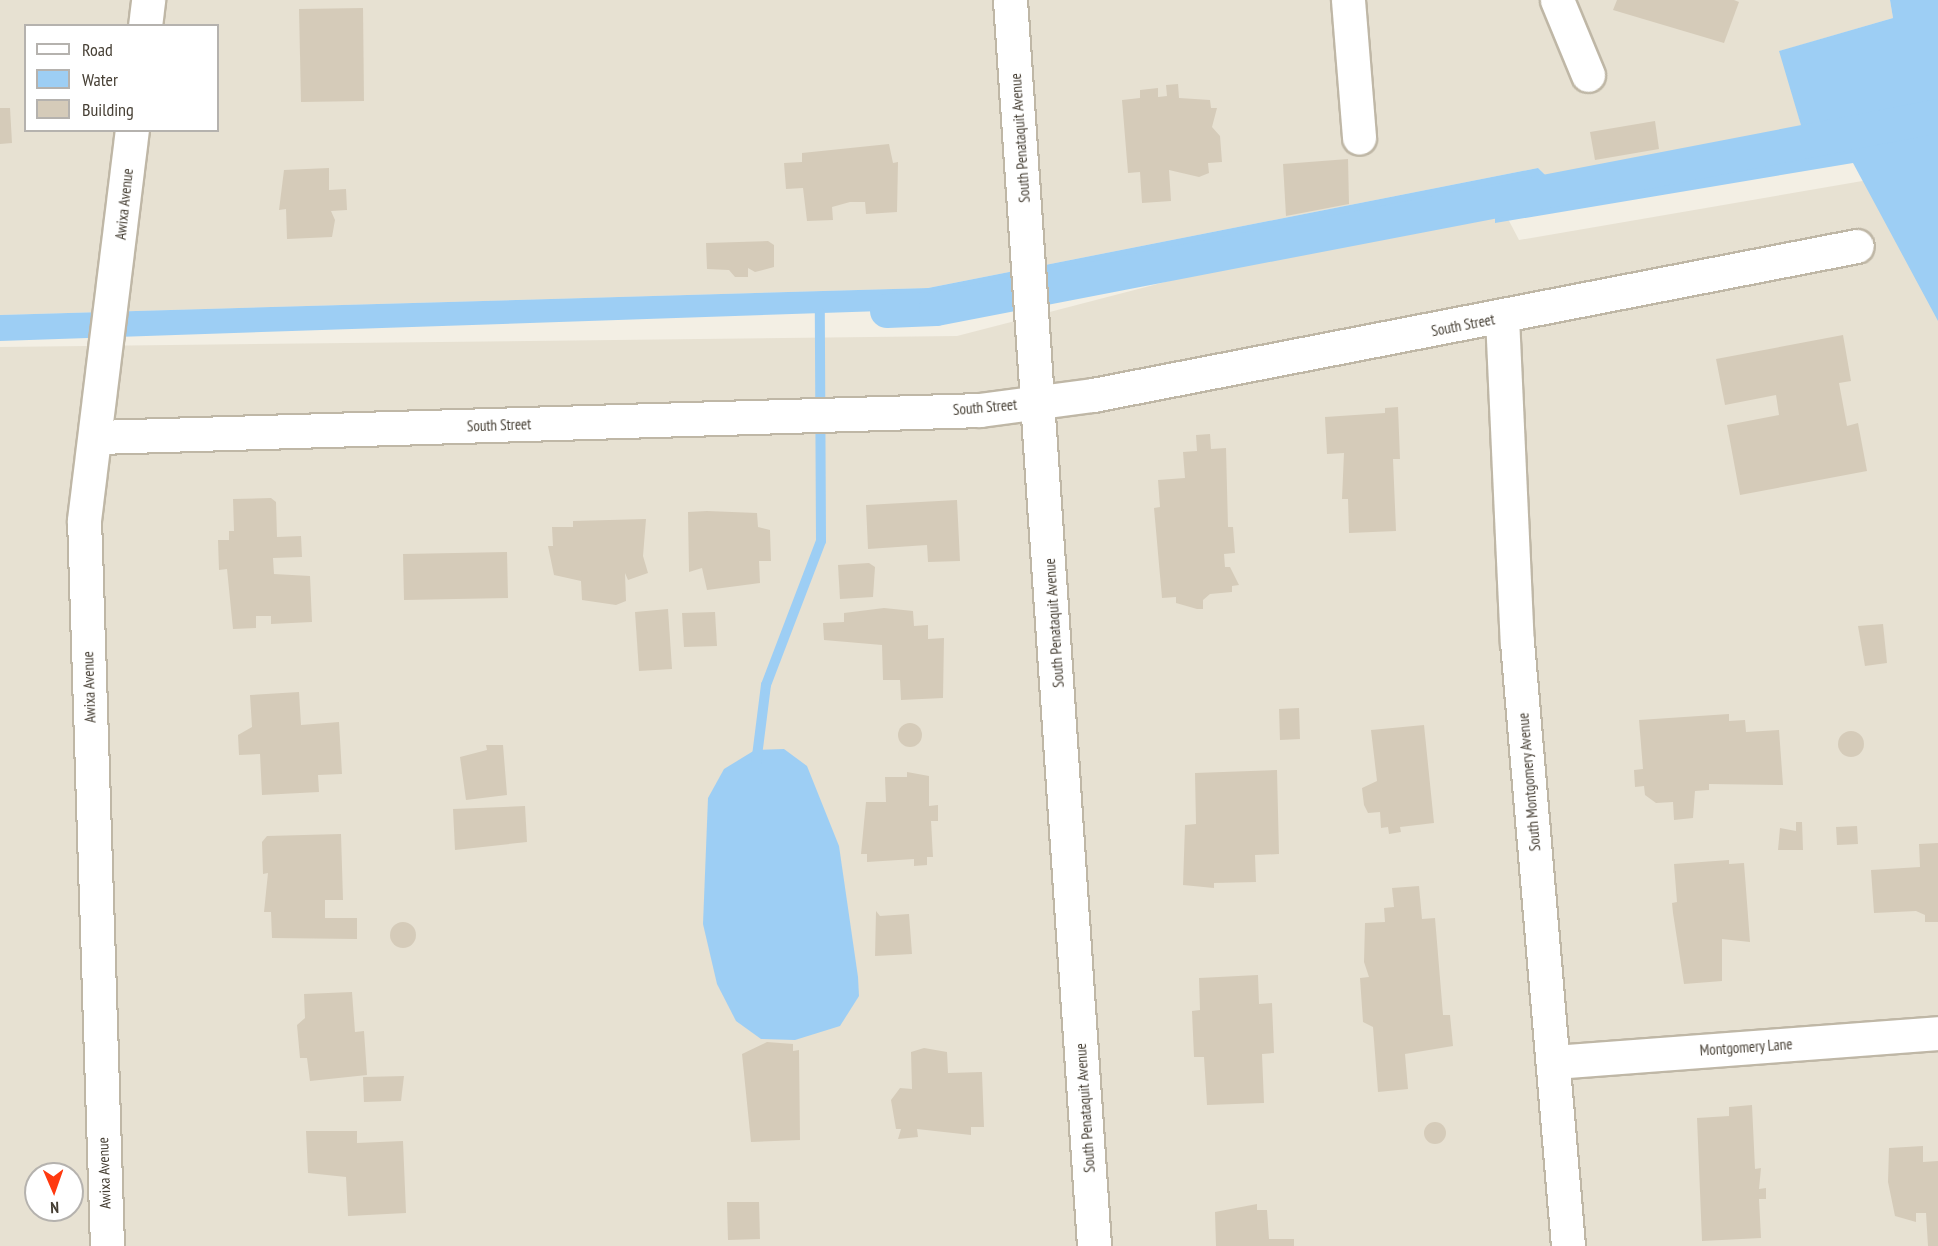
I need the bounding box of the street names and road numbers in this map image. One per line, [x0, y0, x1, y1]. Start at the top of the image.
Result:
street label: South Penataquit Avenue [1006, 73, 1034, 203]
street label: Awixa Avenue [111, 167, 137, 241]
street label: South Street [1430, 310, 1496, 340]
street label: South Street [952, 395, 1018, 419]
street label: South Street [467, 415, 531, 435]
street label: South Penataquit Avenue [1040, 558, 1068, 688]
street label: Awixa Avenue [79, 651, 99, 723]
street label: South Montgomery Avenue [1514, 712, 1544, 852]
street label: Montgomery Lane [1699, 1035, 1793, 1059]
street label: South Penataquit Avenue [1071, 1043, 1099, 1173]
street label: Awixa Avenue [94, 1137, 114, 1209]

